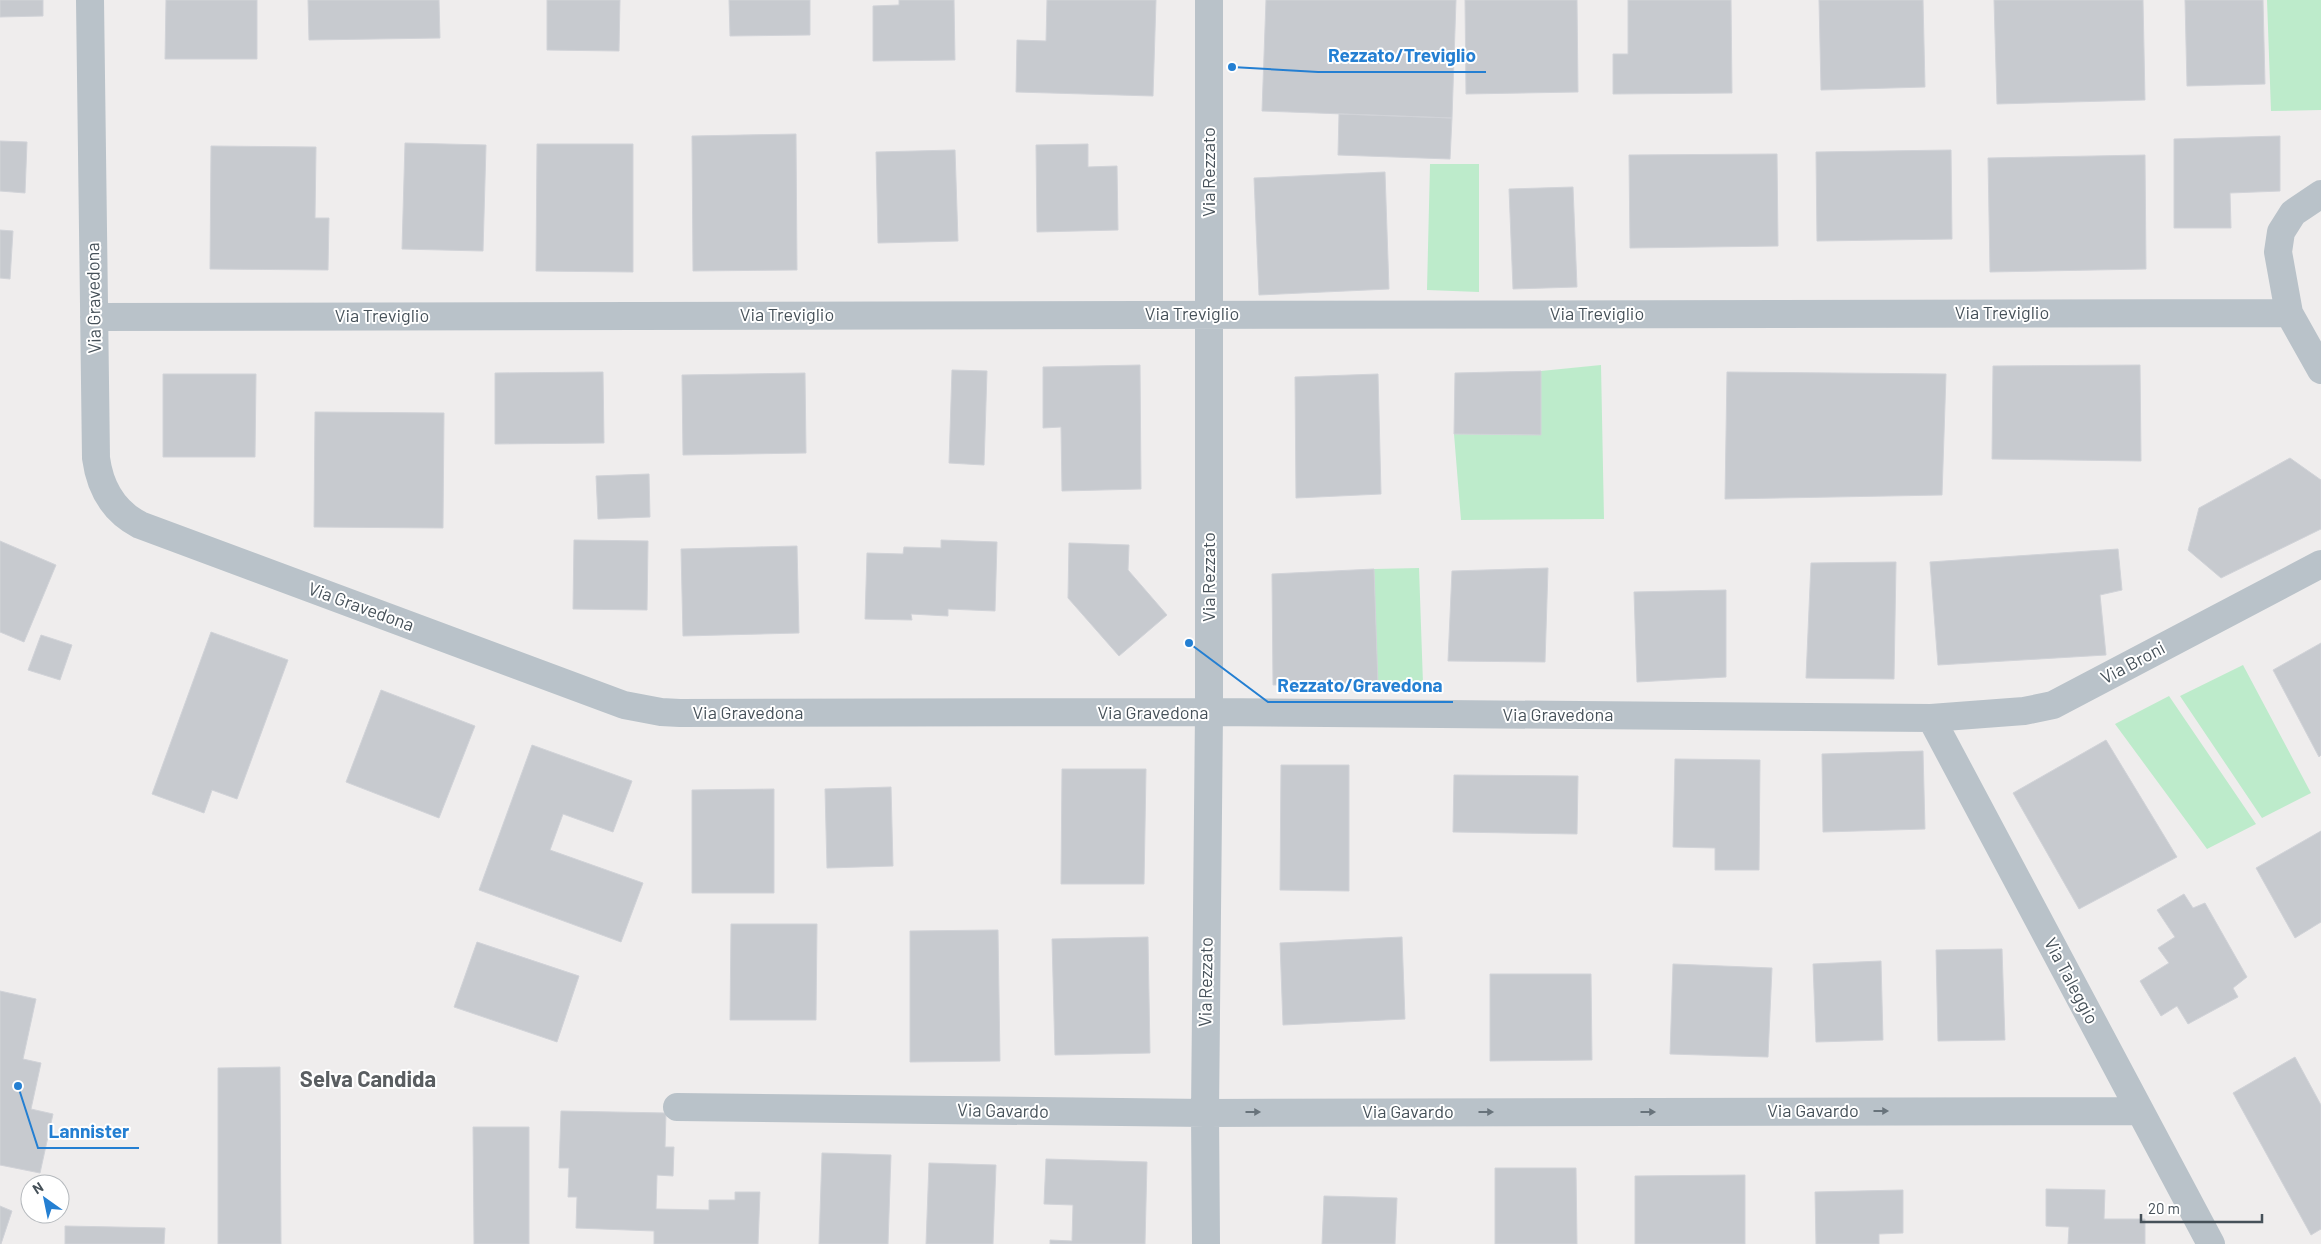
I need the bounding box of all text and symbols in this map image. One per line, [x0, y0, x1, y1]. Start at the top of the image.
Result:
callout: Rezzato/Treviglio [1318, 38, 1486, 72]
text: Rezzato/Treviglio [1328, 43, 1476, 66]
street label: Via Rezzato [1197, 127, 1219, 217]
street label: Via Gravedona [81, 242, 105, 354]
street label: Via Treviglio [1955, 301, 2049, 323]
street label: Via Treviglio [1145, 302, 1239, 324]
street label: Via Treviglio [1550, 302, 1644, 324]
street label: Via Treviglio [740, 303, 834, 325]
street label: Via Treviglio [335, 304, 429, 326]
street label: Via Rezzato [1197, 532, 1219, 622]
street label: Via Gravedona [305, 577, 417, 635]
street label: Via Broni [2097, 636, 2169, 688]
callout: Rezzato/Gravedona [1268, 668, 1453, 702]
text: Rezzato/Gravedona [1277, 673, 1443, 696]
street label: Via Gravedona [692, 701, 804, 723]
street label: Via Gravedona [1097, 701, 1209, 723]
street label: Via Gravedona [1502, 703, 1614, 725]
street label: Via Taleggio [2040, 934, 2104, 1027]
street label: Via Rezzato [1193, 937, 1217, 1027]
district label: Selva Candida [300, 1065, 436, 1091]
street label: Via Gavardo [957, 1098, 1049, 1122]
street label: Via Gavardo [1767, 1099, 1859, 1121]
street label: Via Gavardo [1362, 1100, 1454, 1122]
one-way arrow [1641, 1107, 1657, 1115]
one-way arrow [1873, 1107, 1889, 1115]
one-way arrow [1246, 1108, 1262, 1116]
one-way arrow [1478, 1108, 1494, 1116]
callout: Lannister [38, 1114, 139, 1148]
text: Lannister [49, 1119, 130, 1142]
north arrow [20, 1174, 70, 1224]
text: N [29, 1178, 46, 1197]
scale bar [2141, 1192, 2262, 1224]
text: 20 m [2148, 1199, 2180, 1217]

